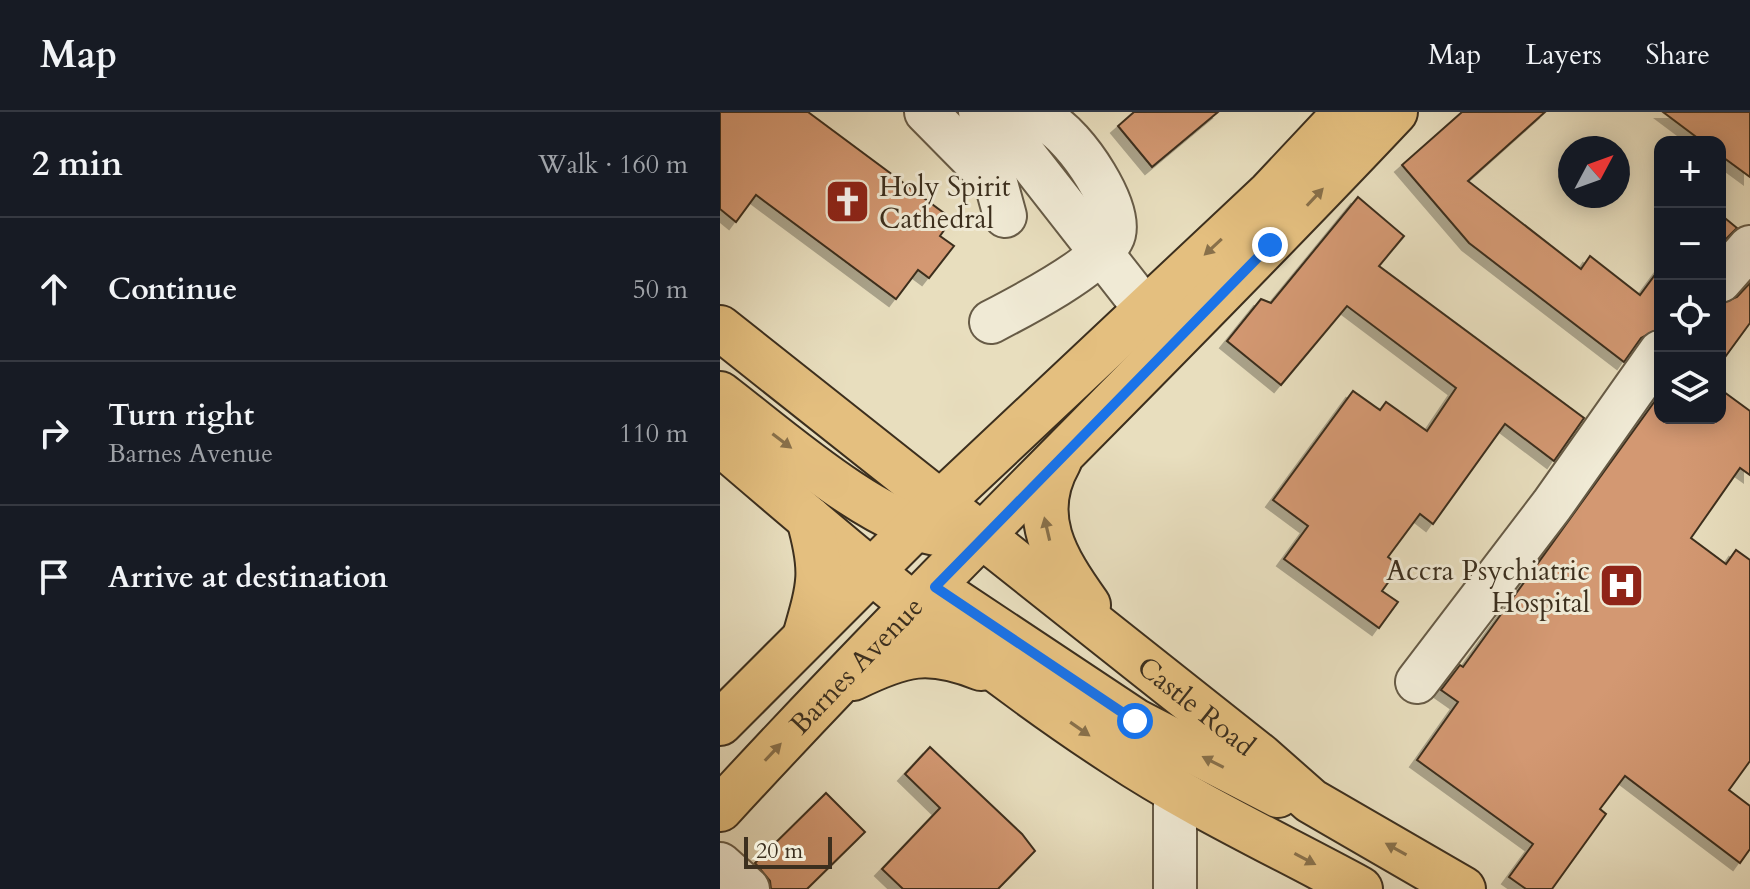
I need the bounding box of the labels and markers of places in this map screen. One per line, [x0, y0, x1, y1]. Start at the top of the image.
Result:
place label: Holy Spirit Cathedral [879, 168, 1011, 238]
church icon: Holy Spirit Cathedral [824, 178, 872, 226]
place label: Accra Psychiatric Hospital [1386, 552, 1590, 622]
hospital icon: Accra Psychiatric Hospital [1597, 562, 1645, 610]

